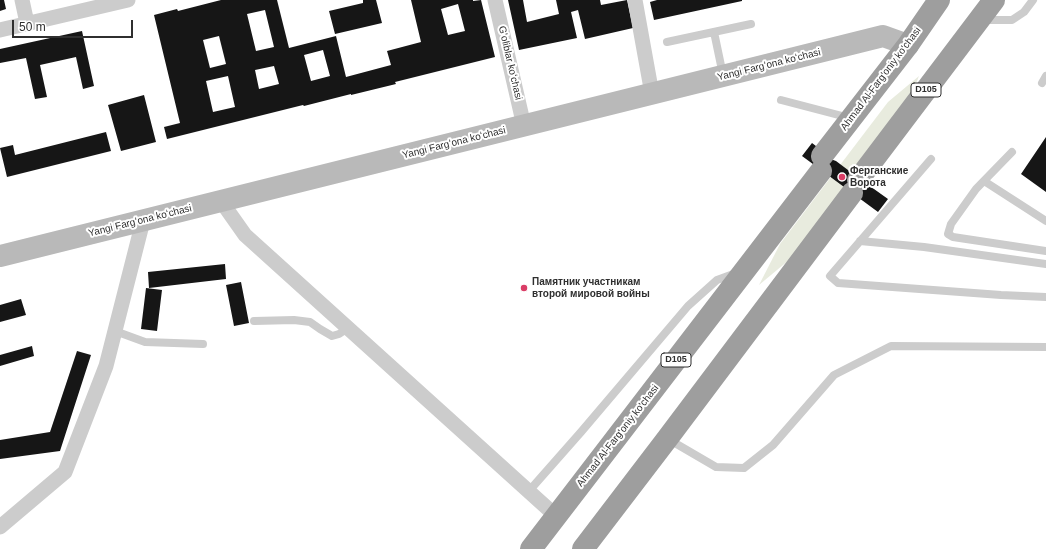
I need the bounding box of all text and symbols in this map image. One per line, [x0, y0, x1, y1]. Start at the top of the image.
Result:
scale bar [14, 12, 135, 38]
text: 50 m [19, 20, 46, 34]
street label: Gʻoliblar koʻchasi [496, 25, 524, 101]
street label: Ahmad Al-Farg'oniy ko'chasi [838, 25, 924, 133]
street label: Yangi Fargʻona koʻchasi [716, 46, 822, 84]
road number: D105 [911, 83, 941, 97]
street label: Yangi Fargʻona koʻchasi [401, 124, 507, 162]
place label: Ферганские Ворота [850, 165, 908, 188]
marker: Ферганские Ворота [837, 172, 847, 182]
street label: Yangi Fargʻona koʻchasi [87, 202, 193, 240]
place label: Памятник участникам второй мировой войны [532, 276, 650, 300]
marker: Памятник участникам второй мировой войны [519, 283, 529, 293]
road number: D105 [661, 353, 691, 367]
street label: Ahmad Al-Farg'oniy ko'chasi [574, 383, 662, 489]

